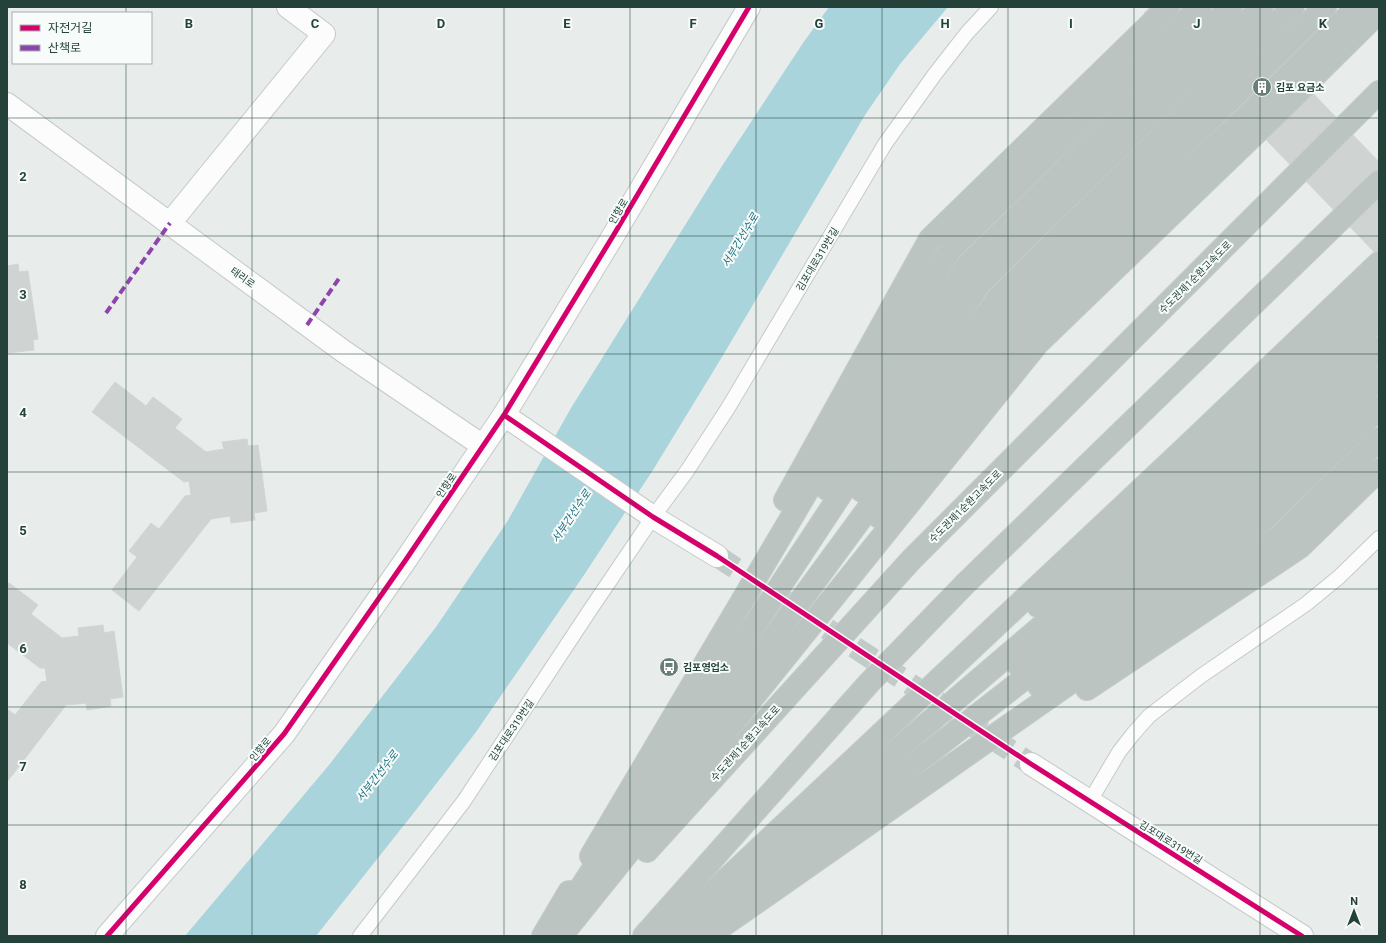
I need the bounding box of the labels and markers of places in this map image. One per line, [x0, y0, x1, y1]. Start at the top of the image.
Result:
building icon: 김포 요금소 [1251, 76, 1273, 98]
place label: 김포 요금소 [1276, 82, 1325, 93]
bus stop icon: 김포영업소 [658, 656, 680, 678]
place label: 김포영업소 [683, 662, 729, 673]

